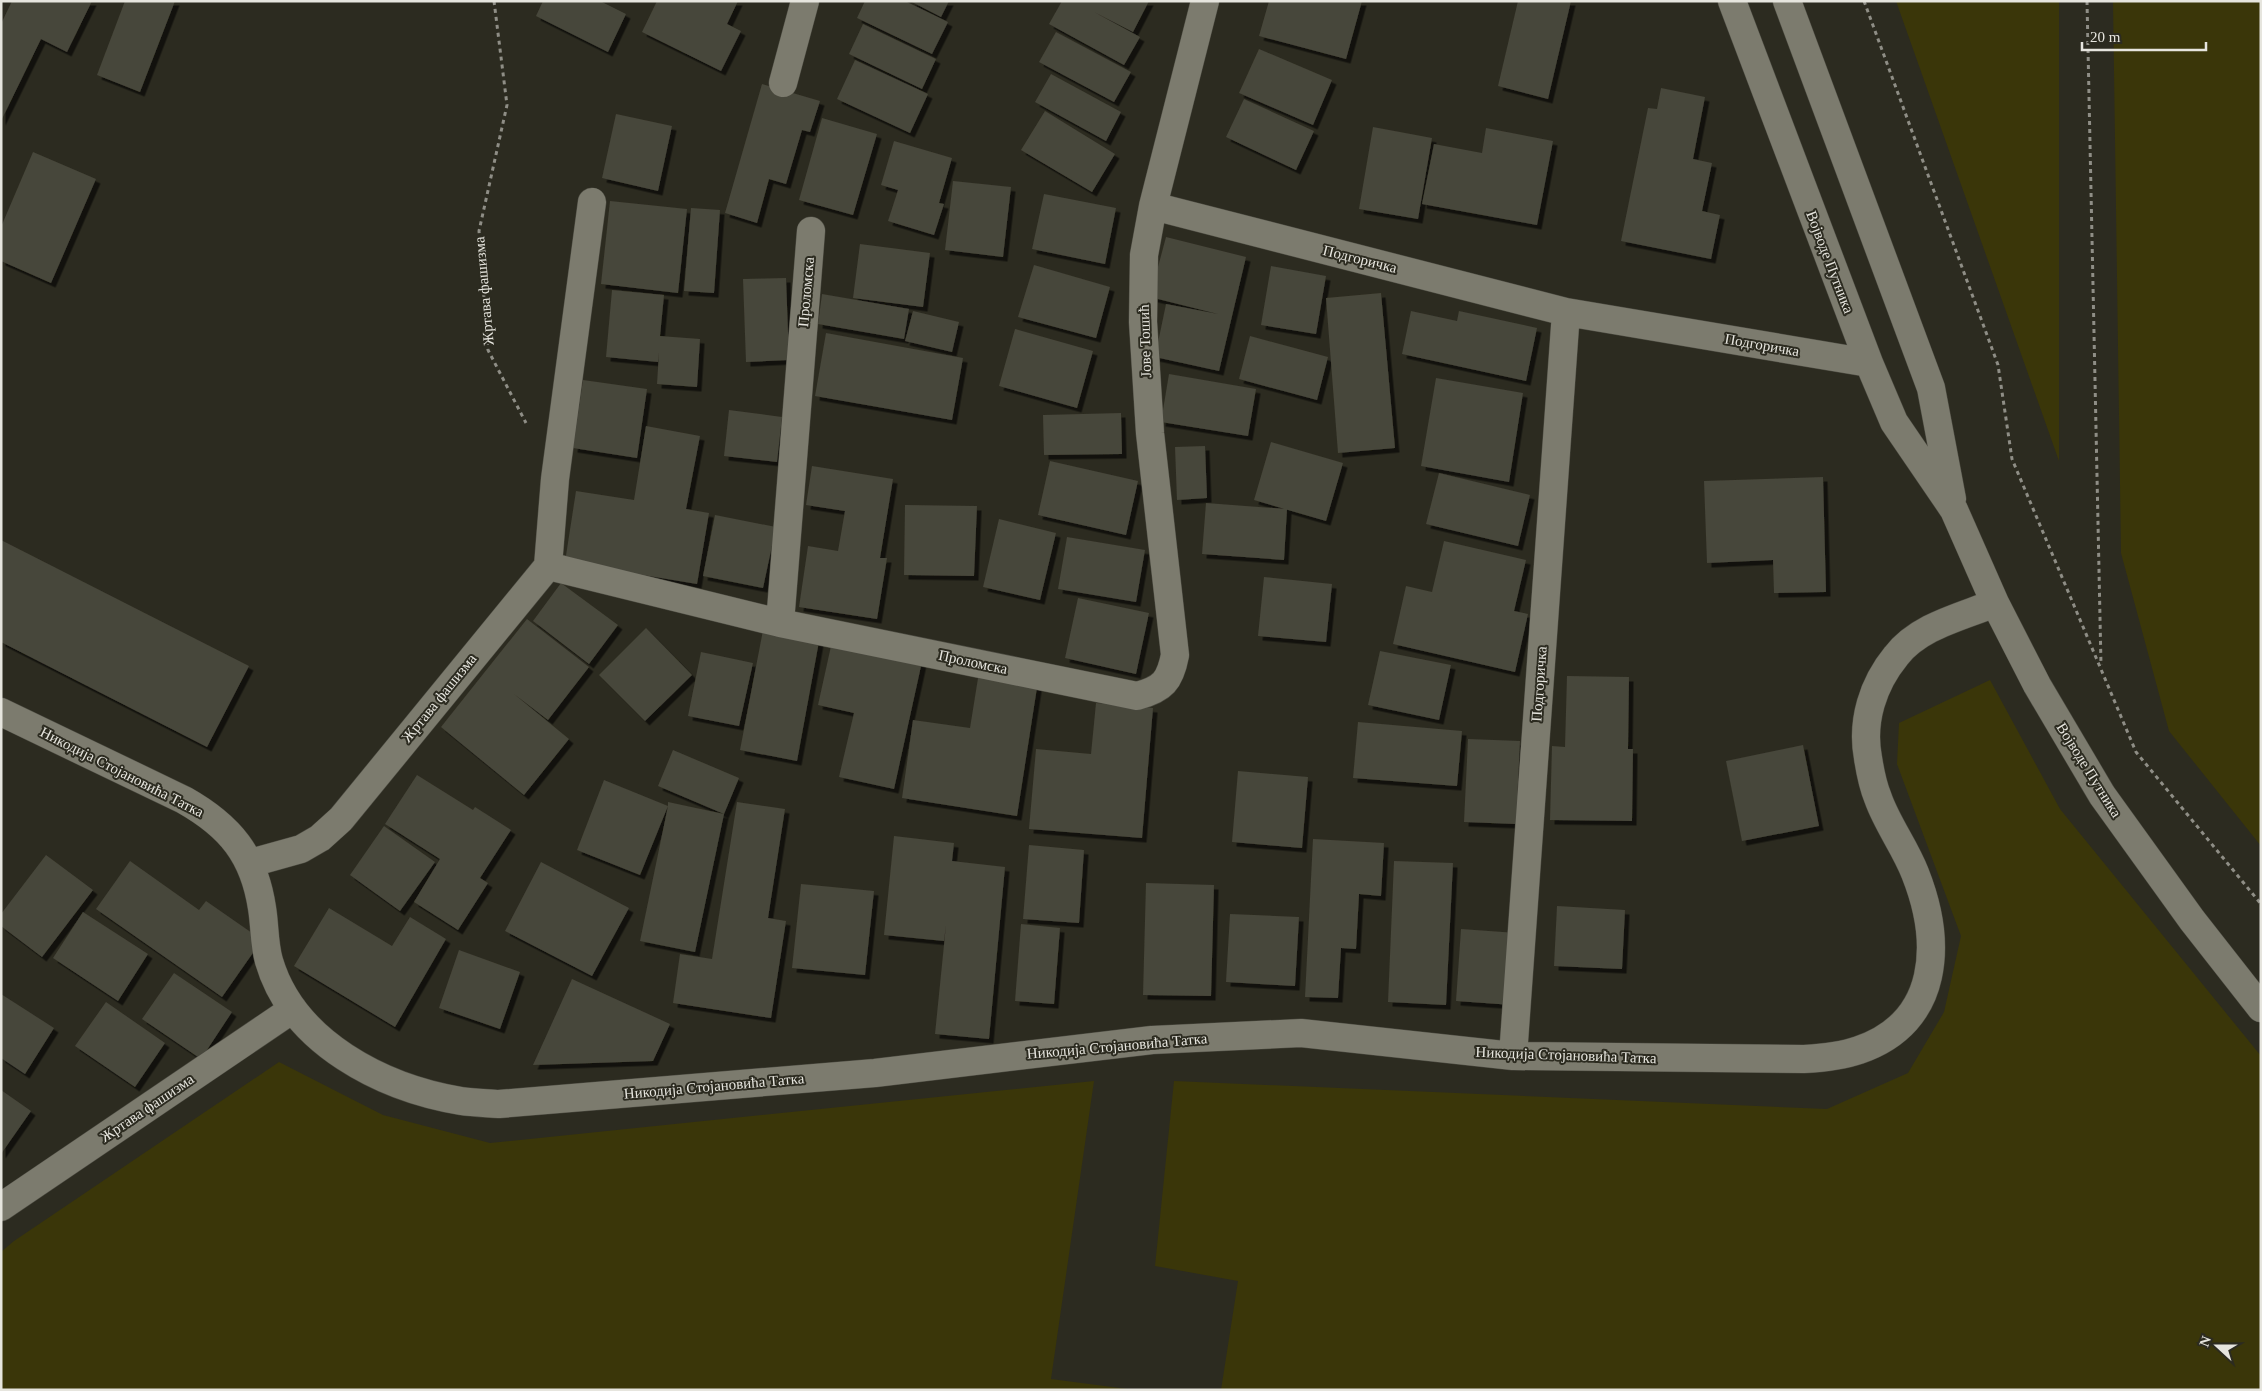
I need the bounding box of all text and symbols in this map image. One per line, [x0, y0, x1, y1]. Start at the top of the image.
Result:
scale bar [2082, 20, 2206, 52]
text: 20 m [2090, 29, 2121, 45]
street label: Војводе Путника [1803, 209, 1857, 316]
street label: Жртава фашизма [471, 236, 497, 346]
street label: Подгоричка [1321, 242, 1399, 276]
street label: Проломска [795, 256, 817, 328]
street label: Јове Тошић [1136, 304, 1154, 378]
street label: Подгоричка [1723, 331, 1801, 360]
street label: Подгоричка [1528, 645, 1550, 722]
street label: Проломска [937, 647, 1009, 677]
street label: Жртава фашизма [398, 650, 480, 745]
street label: Војводе Путника [2053, 720, 2125, 821]
street label: Никодија Стојановића Татка [38, 724, 207, 820]
street label: Никодија Стојановића Татка [1026, 1030, 1208, 1062]
street label: Никодија Стојановића Татка [1475, 1044, 1657, 1066]
street label: Никодија Стојановића Татка [623, 1070, 805, 1102]
street label: Жртава фашизма [97, 1071, 197, 1145]
north arrow [2192, 1321, 2242, 1371]
text: N [2197, 1334, 2214, 1349]

